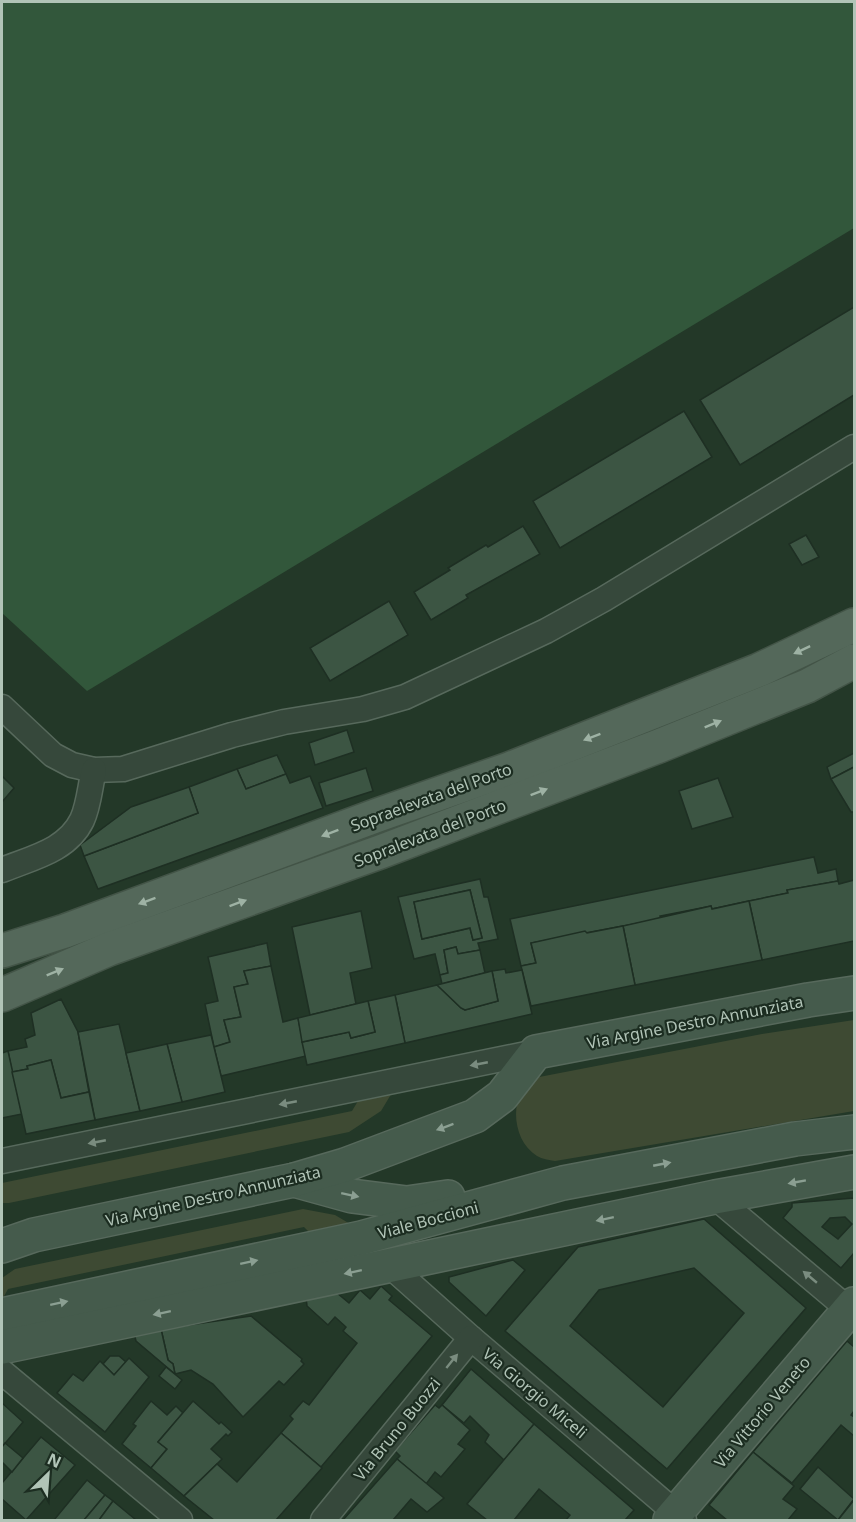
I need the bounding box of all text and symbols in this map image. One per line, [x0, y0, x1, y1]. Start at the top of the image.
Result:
one-way arrow [793, 646, 810, 655]
one-way arrow [704, 719, 722, 728]
one-way arrow [582, 732, 600, 742]
street label: Sopraelevata del Porto [347, 758, 515, 836]
one-way arrow [530, 787, 548, 797]
street label: Sopralevata del Porto [351, 794, 509, 872]
one-way arrow [321, 829, 339, 838]
one-way arrow [138, 897, 156, 907]
one-way arrow [229, 898, 247, 908]
one-way arrow [46, 967, 64, 976]
street label: Via Argine Destro Annunziata [585, 990, 805, 1054]
one-way arrow [469, 1060, 488, 1069]
one-way arrow [278, 1099, 297, 1108]
one-way arrow [436, 1123, 454, 1133]
one-way arrow [88, 1137, 106, 1147]
one-way arrow [653, 1159, 672, 1168]
street label: Via Argine Destro Annunziata [103, 1161, 323, 1231]
one-way arrow [787, 1178, 806, 1187]
one-way arrow [341, 1191, 360, 1200]
street label: Viale Boccioni [375, 1196, 481, 1244]
one-way arrow [596, 1215, 615, 1224]
one-way arrow [240, 1257, 259, 1266]
one-way arrow [343, 1268, 362, 1277]
one-way arrow [802, 1270, 818, 1283]
one-way arrow [49, 1297, 68, 1307]
one-way arrow [152, 1309, 171, 1318]
street label: Via Giorgio Miceli [478, 1343, 592, 1443]
street label: Via Vittorio Veneto [709, 1352, 815, 1472]
one-way arrow [446, 1353, 459, 1369]
street label: Via Bruno Buozzi [349, 1373, 445, 1485]
north arrow [18, 1444, 78, 1504]
text: N [44, 1448, 65, 1473]

